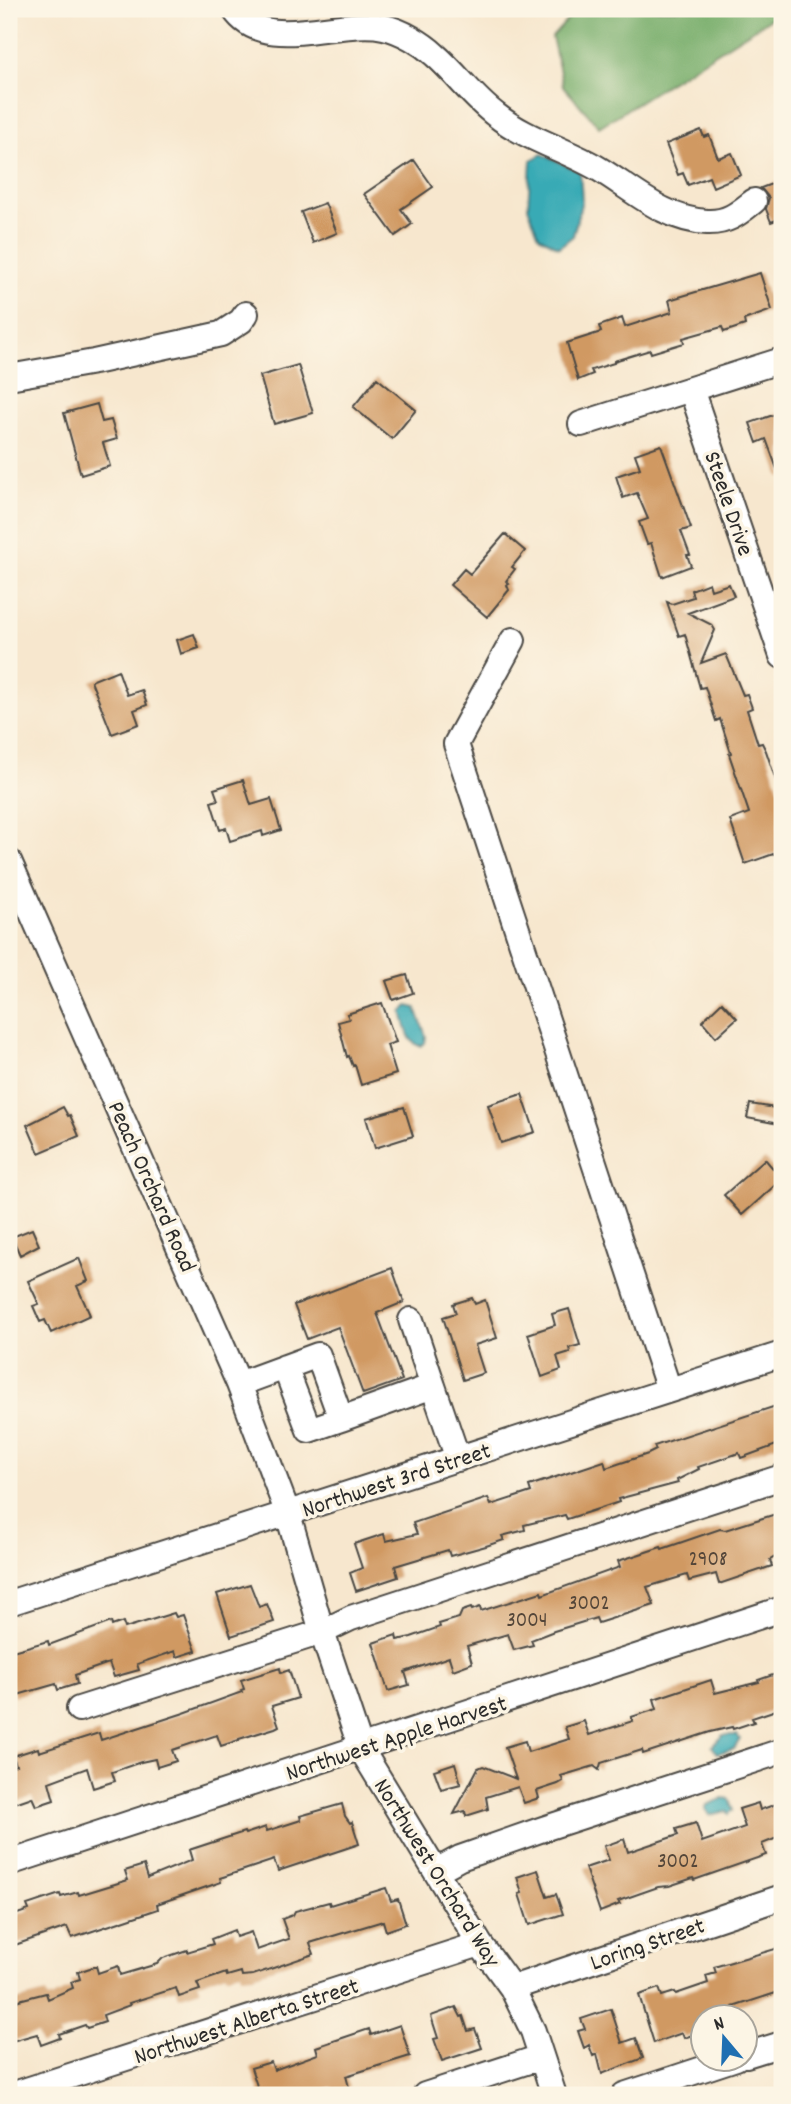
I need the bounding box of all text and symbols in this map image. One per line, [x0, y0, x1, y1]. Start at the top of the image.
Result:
street label: Steele Drive [693, 447, 761, 561]
street label: Peach Orchard Road [97, 1096, 203, 1278]
street label: Northwest 3rd Street [298, 1435, 496, 1528]
house number: 2908 [689, 1546, 727, 1576]
house number: 3002 [568, 1590, 610, 1620]
house number: 3004 [507, 1607, 547, 1637]
street label: Northwest Apple Harvest [282, 1688, 512, 1792]
street label: Northwest Orchard Way [364, 1773, 508, 1976]
house number: 3002 [657, 1848, 699, 1878]
street label: Loring Street [586, 1910, 710, 1981]
street label: Northwest Alberta Street [130, 1970, 364, 2075]
north arrow [690, 2002, 760, 2072]
text: N [711, 2011, 728, 2040]

